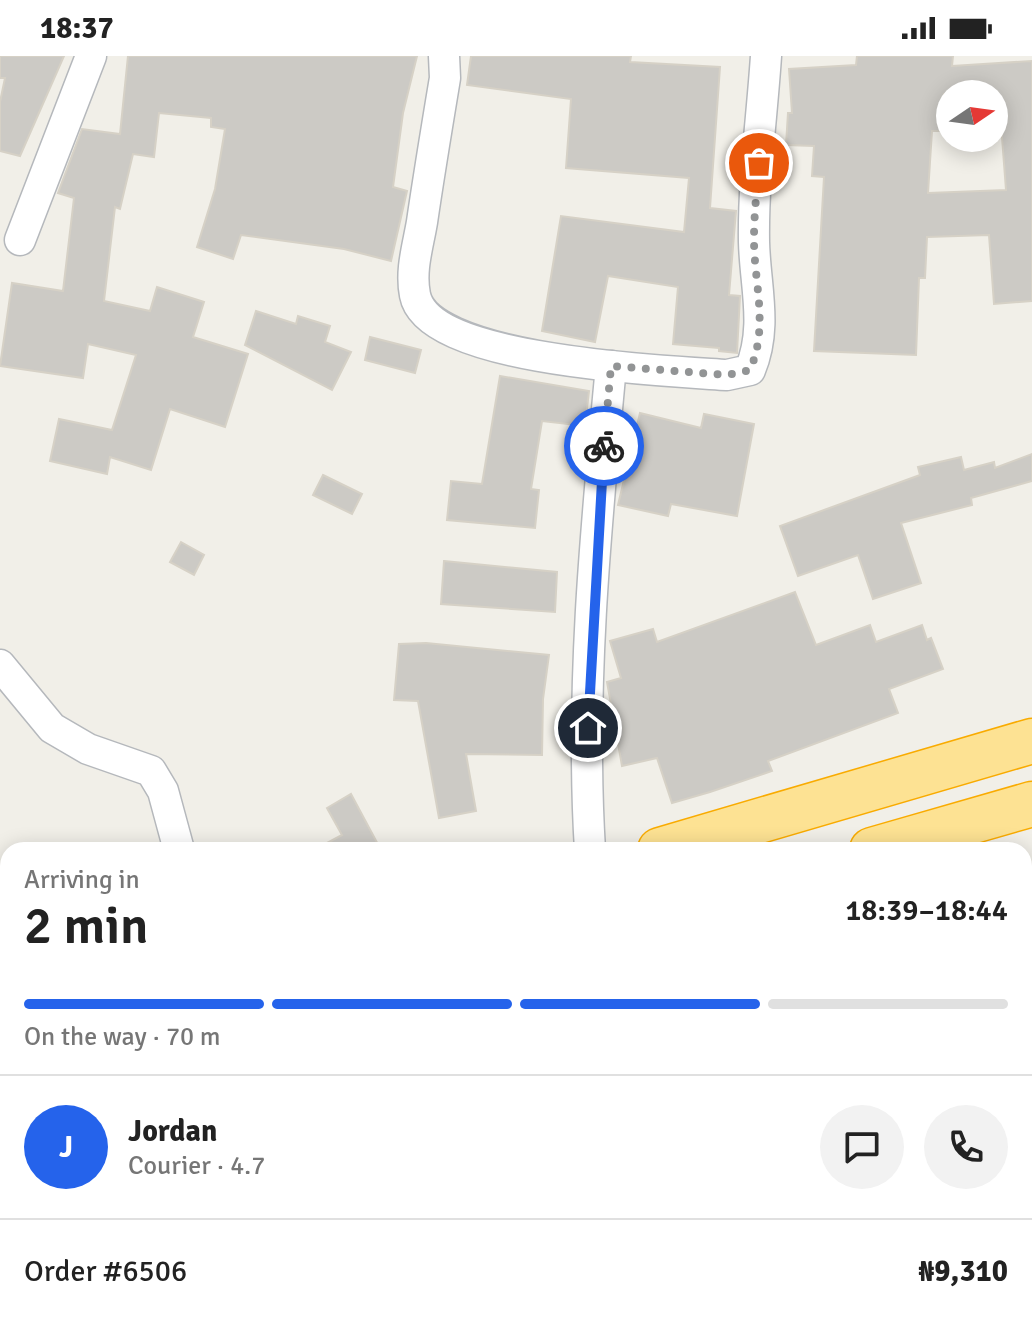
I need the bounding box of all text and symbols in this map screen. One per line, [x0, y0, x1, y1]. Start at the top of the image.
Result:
text: 18:37 [40, 10, 114, 47]
north arrow [936, 80, 1008, 152]
map controls [936, 80, 1008, 152]
pin [725, 129, 793, 197]
icon: bag [737, 141, 781, 185]
courier [564, 406, 644, 486]
icon: bike [582, 424, 626, 468]
pin [554, 694, 622, 762]
icon: home [566, 706, 610, 750]
text: Arriving in [24, 864, 140, 896]
text: 18:39–18:44 [845, 892, 1008, 929]
text: 2 min [24, 894, 149, 958]
text: On the way · 70 m [24, 1021, 220, 1053]
button: chat [820, 1105, 904, 1189]
button: phone [924, 1105, 1008, 1189]
text: Jordan [128, 1113, 217, 1150]
text: J [59, 1129, 73, 1166]
text: Courier · 4.7 [128, 1150, 265, 1182]
text: Order #6506 [24, 1253, 187, 1290]
text: ₦9,310 [918, 1253, 1008, 1290]

